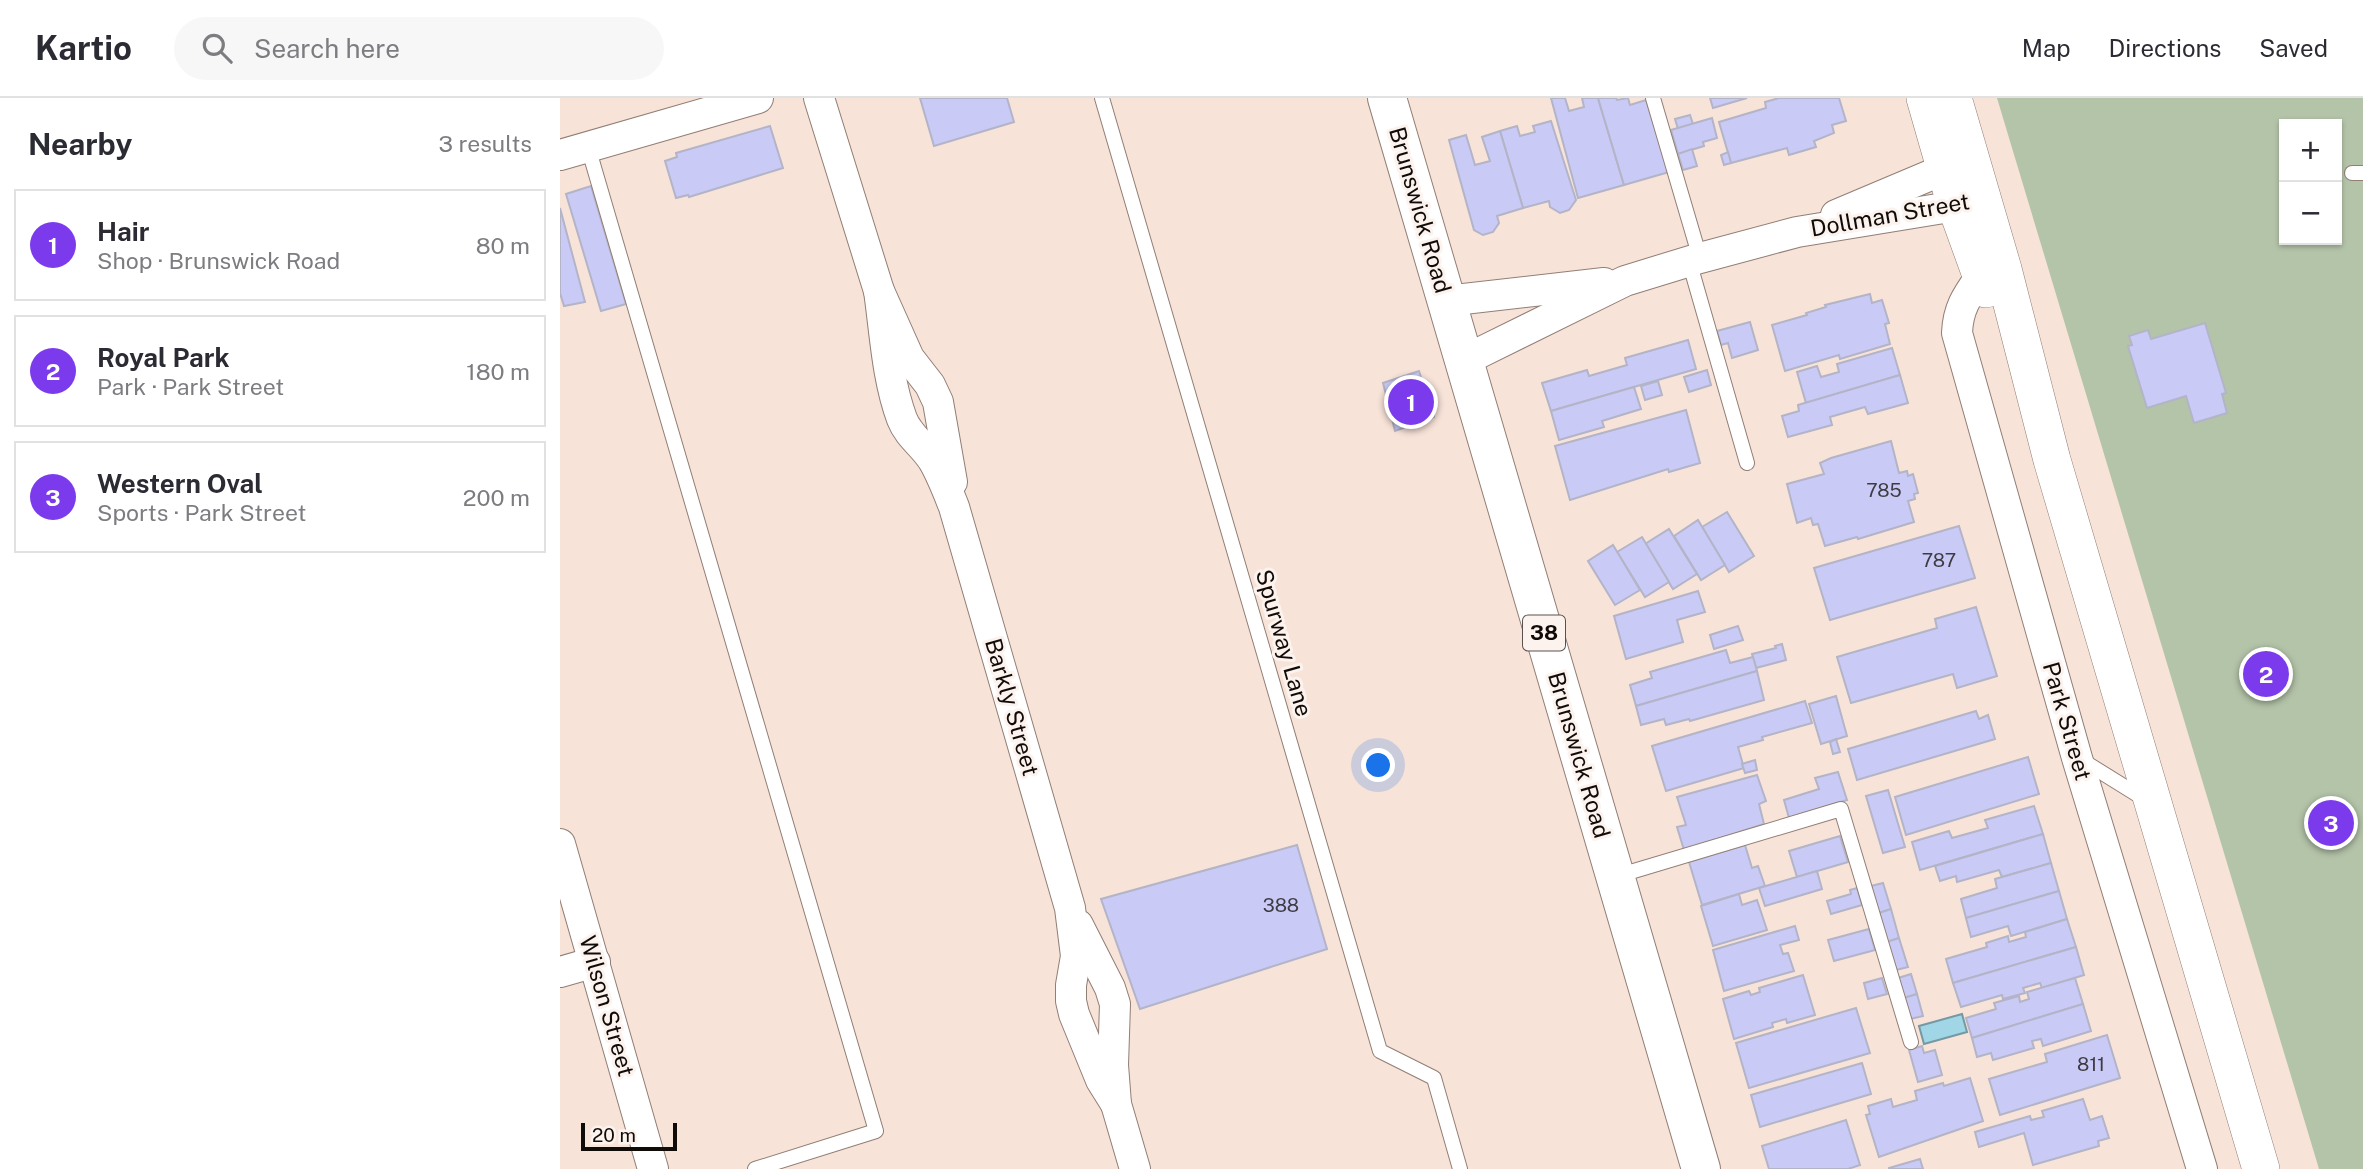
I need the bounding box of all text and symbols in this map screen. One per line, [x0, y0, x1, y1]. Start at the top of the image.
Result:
search box [174, 17, 664, 80]
text: Kartio [35, 29, 132, 67]
icon: search [198, 29, 236, 67]
text: Search here [254, 33, 400, 64]
text: Map [2022, 34, 2071, 62]
text: Directions [2109, 34, 2221, 62]
text: Saved [2259, 34, 2328, 62]
map controls [2279, 119, 2342, 245]
button: + [2279, 119, 2342, 182]
street label: Brunswick Road [1384, 124, 1457, 296]
text: Nearby [28, 126, 132, 162]
text: 3 results [438, 130, 532, 157]
button: − [2279, 182, 2342, 245]
street label: Dollman Street [1808, 187, 1972, 242]
text: Hair [97, 216, 149, 247]
text: 1 [48, 232, 58, 259]
text: 80 m [476, 232, 530, 259]
text: Shop · Brunswick Road [97, 247, 340, 274]
text: Royal Park [97, 342, 230, 373]
text: 2 [46, 358, 60, 385]
text: 180 m [466, 358, 530, 385]
text: Park · Park Street [97, 373, 284, 400]
pin: 1 [1388, 376, 1434, 428]
text: Western Oval [97, 468, 263, 499]
house number: 785 [1866, 479, 1902, 501]
text: 3 [45, 484, 61, 511]
text: 200 m [463, 484, 530, 511]
text: Sports · Park Street [97, 499, 306, 526]
house number: 787 [1922, 549, 1956, 571]
street label: Spurway Lane [1251, 566, 1318, 719]
road number: 38 [1523, 616, 1565, 650]
street label: Barkly Street [980, 635, 1045, 779]
pin: 2 [2243, 648, 2289, 700]
street label: Park Street [2038, 659, 2097, 783]
street label: Brunswick Road [1543, 669, 1616, 841]
your location [1361, 748, 1395, 782]
pin: 3 [2308, 797, 2354, 849]
house number: 388 [1263, 894, 1299, 916]
street label: Wilson Street [575, 932, 640, 1079]
house number: 811 [2077, 1053, 2105, 1075]
scale bar [581, 1120, 677, 1152]
text: 20 m [592, 1124, 636, 1146]

